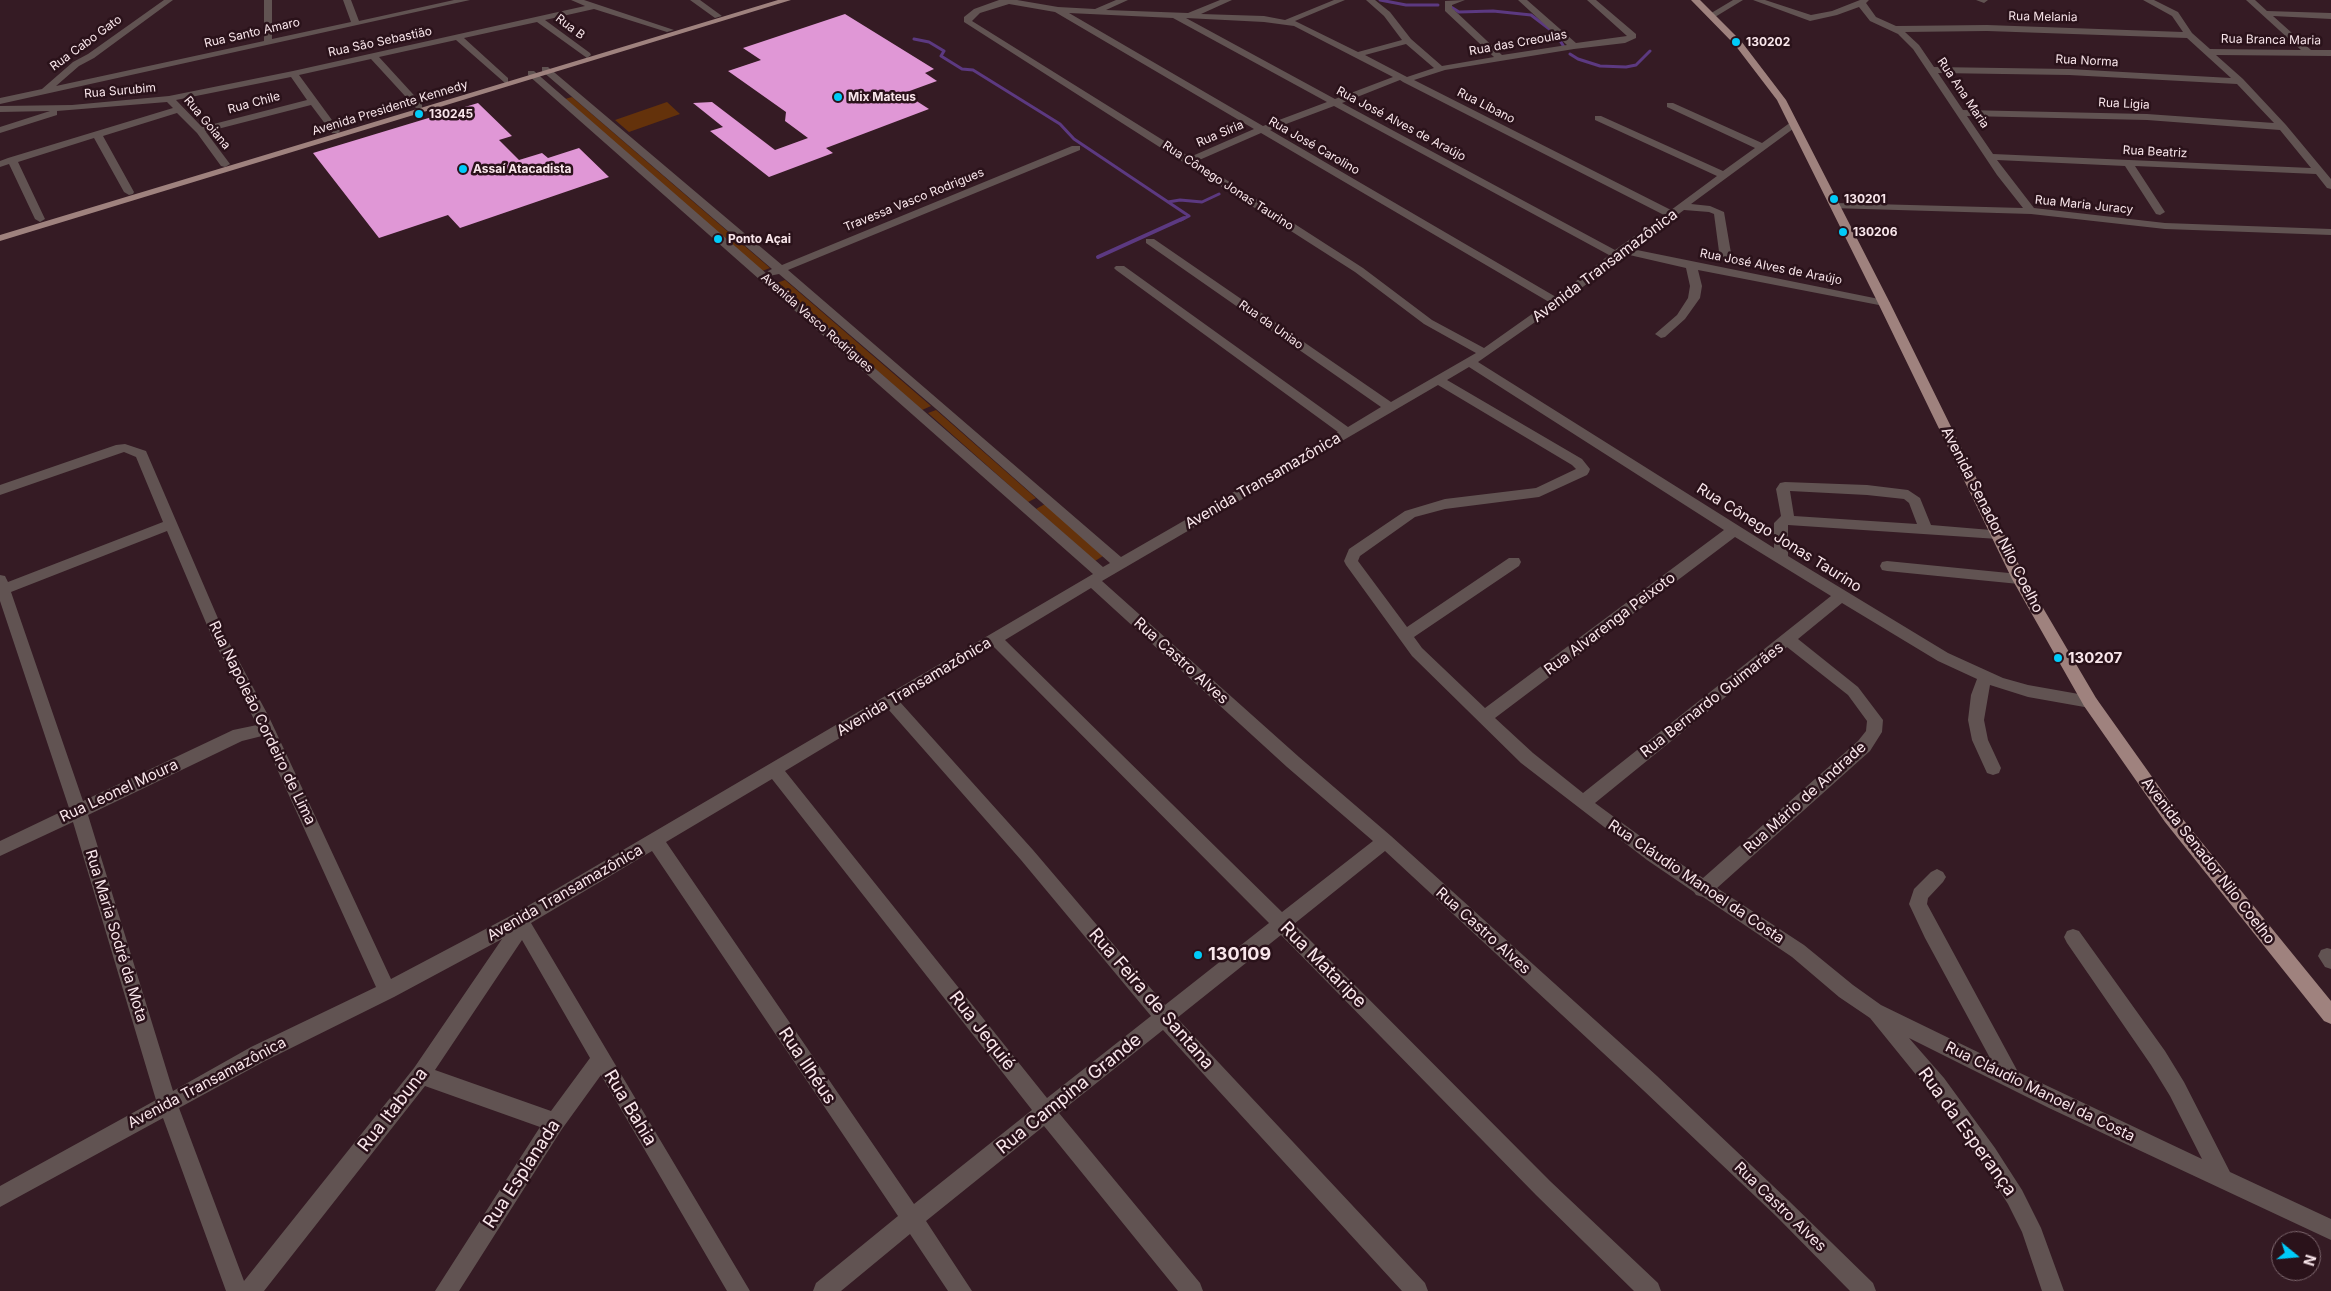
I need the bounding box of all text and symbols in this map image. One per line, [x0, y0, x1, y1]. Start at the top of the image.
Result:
street label: Rua Melania [2008, 9, 2078, 25]
street label: Rua B [553, 11, 587, 43]
street label: Rua Cabo Gato [47, 12, 125, 74]
street label: Rua Santo Amaro [203, 15, 301, 51]
street label: Rua São Sebastião [327, 24, 433, 60]
street label: Rua das Creoulas [1468, 27, 1568, 59]
street label: Rua Branca Maria [2221, 32, 2321, 48]
place label: 130202 [1746, 35, 1790, 49]
marker: 130202 [1730, 36, 1742, 48]
street label: Rua Norma [2055, 52, 2119, 70]
street label: Rua Ana Maria [1934, 55, 1992, 131]
street label: Avenida Presidente Kennedy [310, 77, 470, 139]
street label: Rua Surubim [83, 81, 157, 101]
street label: Rua José Alves de Araújo [1334, 84, 1468, 164]
street label: Rua Líbano [1455, 85, 1517, 127]
street label: Rua Chile [226, 89, 282, 117]
place label: Mix Mateus [848, 90, 916, 104]
marker: Mix Mateus [832, 91, 844, 103]
street label: Rua Goiana [181, 94, 233, 152]
street label: Rua Ligia [2098, 95, 2150, 113]
place label: 130245 [429, 107, 473, 121]
marker: 130245 [413, 108, 425, 120]
street label: Rua José Carolino [1266, 114, 1362, 178]
street label: Rua Síria [1194, 118, 1246, 150]
street label: Rua Cônego Jonas Taurino [1160, 138, 1296, 234]
street label: Rua Beatriz [2122, 143, 2188, 161]
place label: Assaí Atacadista [473, 162, 571, 176]
marker: Assaí Atacadista [457, 163, 469, 175]
street label: Travessa Vasco Rodrigues [842, 165, 986, 235]
place label: 130201 [1844, 192, 1886, 206]
marker: 130201 [1828, 193, 1840, 205]
street label: Rua Maria Juracy [2034, 193, 2134, 217]
street label: Avenida Transamazônica [1529, 206, 1681, 326]
place label: 130206 [1853, 225, 1897, 239]
marker: 130206 [1837, 226, 1849, 238]
place label: Ponto Açai [728, 232, 791, 246]
marker: Ponto Açai [712, 233, 724, 245]
street label: Rua José Alves de Araújo [1699, 246, 1843, 288]
street label: Avenida Vasco Rodrigues [758, 270, 876, 376]
street label: Rua da Uniao [1236, 298, 1306, 352]
street label: Avenida Senador Nilo Coelho [1937, 424, 2047, 616]
street label: Avenida Transamazônica [1182, 429, 1344, 533]
street label: Rua Cônego Jonas Taurino [1693, 480, 1865, 596]
street label: Rua Alvarenga Peixoto [1541, 569, 1679, 679]
street label: Rua Castro Alves [1130, 614, 1232, 708]
street label: Rua Napoleão Cordeiro de Lima [205, 618, 319, 828]
street label: Avenida Transamazônica [834, 634, 994, 740]
street label: Rua Bernardo Guimarães [1637, 639, 1787, 761]
place label: 130207 [2068, 649, 2122, 667]
marker: 130207 [2052, 652, 2064, 664]
street label: Rua Mário de Andrade [1740, 738, 1870, 858]
street label: Rua Leonel Moura [57, 756, 181, 826]
street label: Avenida Senador Nilo Coelho [2137, 774, 2279, 948]
street label: Rua Cláudio Manoel da Costa [1604, 816, 1788, 948]
street label: Avenida Transamazônica [484, 841, 646, 945]
street label: Rua Maria Sodré da Mota [81, 848, 151, 1024]
street label: Rua Castro Alves [1432, 884, 1534, 978]
street label: Rua Mataripe [1275, 917, 1371, 1013]
street label: Rua Feira de Santana [1084, 924, 1218, 1074]
place label: 130109 [1208, 944, 1271, 966]
marker: 130109 [1192, 949, 1204, 961]
street label: Rua Jequié [944, 987, 1020, 1075]
street label: Rua Ilhéus [773, 1024, 841, 1108]
street label: Rua Campina Grande [992, 1029, 1146, 1159]
street label: Avenida Transamazônica [125, 1034, 289, 1132]
street label: Rua Cláudio Manoel da Costa [1942, 1038, 2138, 1146]
street label: Rua Itabuna [353, 1064, 433, 1156]
street label: Rua da Esperança [1913, 1064, 2021, 1200]
street label: Rua Bahia [599, 1066, 661, 1150]
street label: Rua Esplanada [479, 1116, 565, 1232]
street label: Rua Castro Alves [1730, 1159, 1830, 1255]
north arrow [2271, 1231, 2321, 1281]
text: N [2300, 1253, 2320, 1268]

